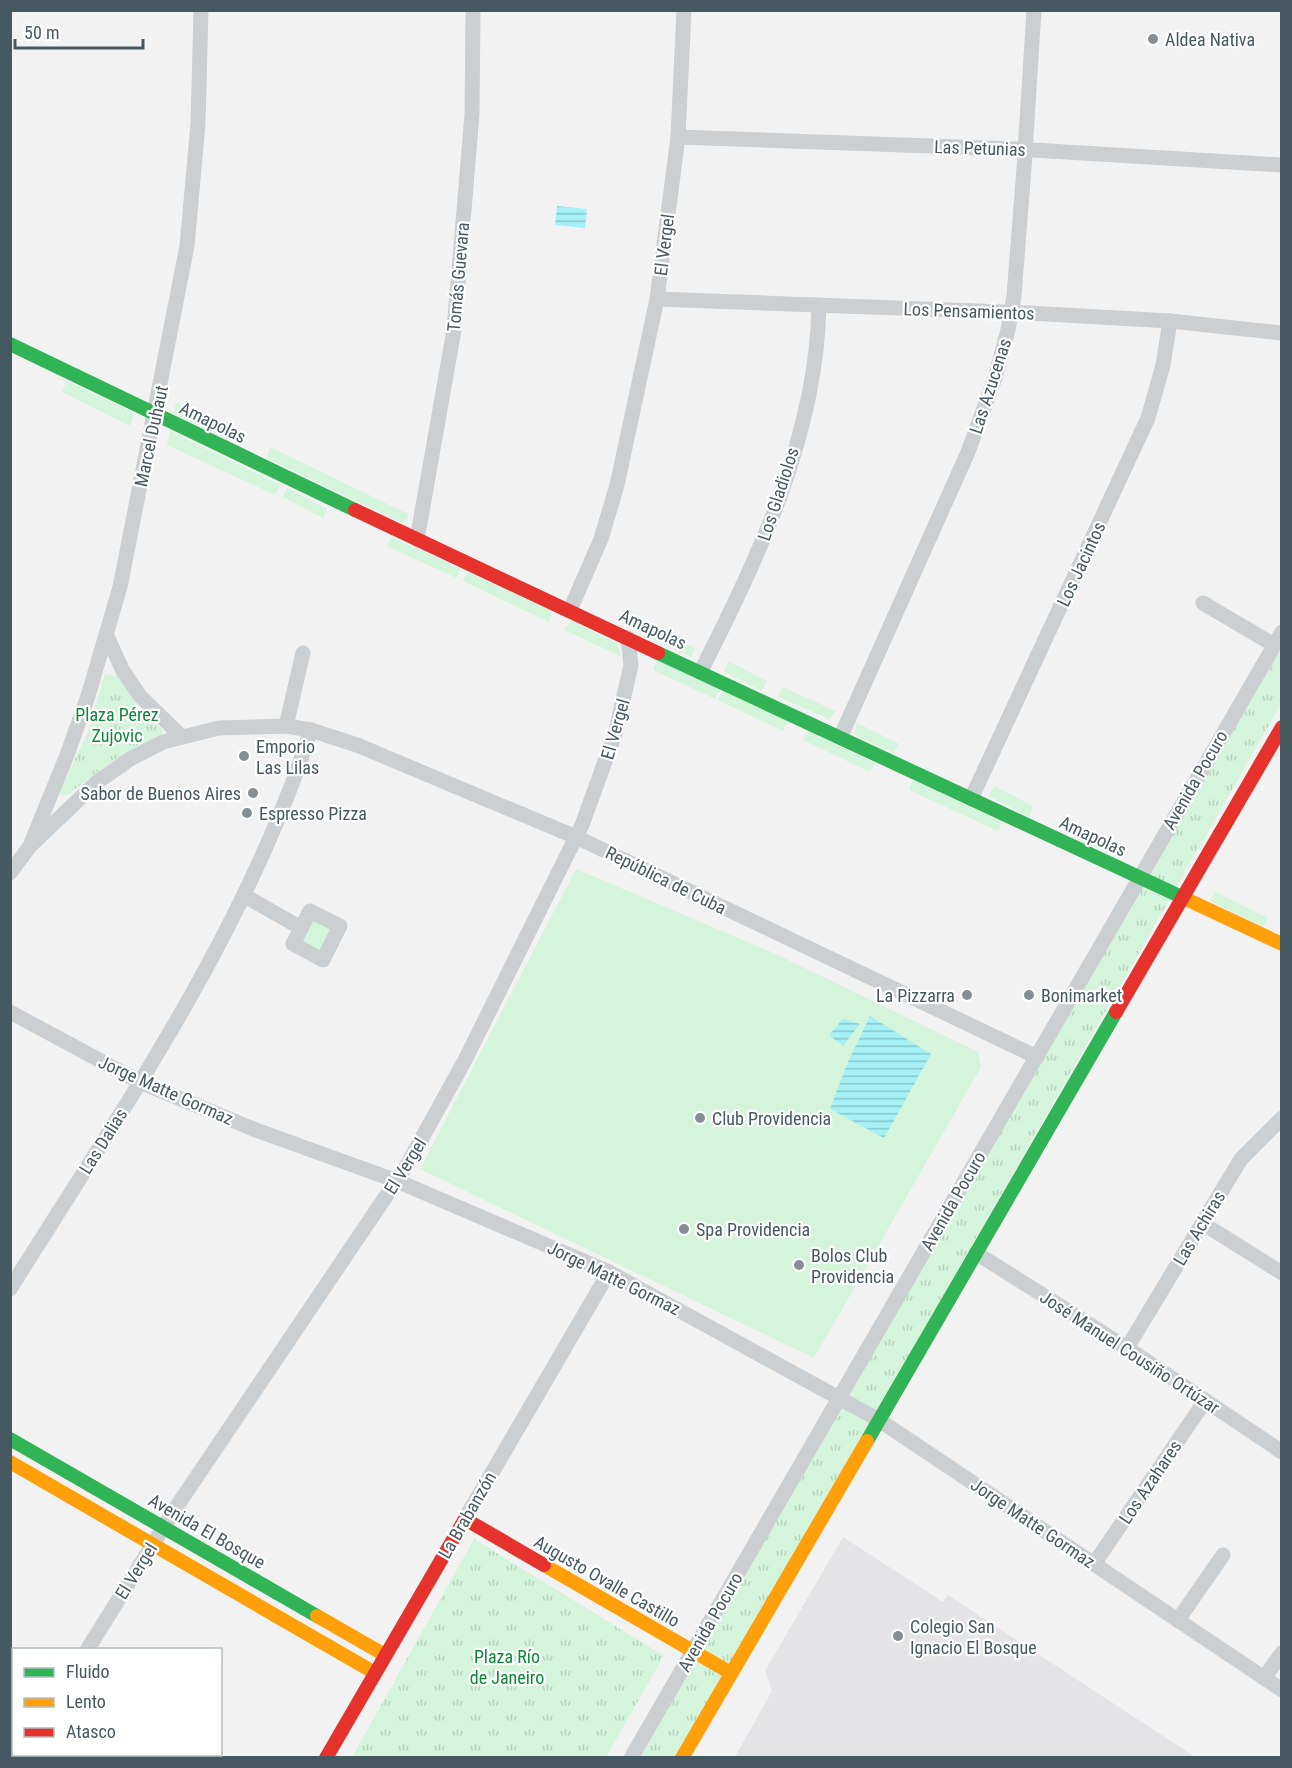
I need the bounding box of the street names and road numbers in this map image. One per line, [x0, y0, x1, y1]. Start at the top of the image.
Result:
street label: Las Petunias [934, 136, 1026, 160]
street label: El Vergel [650, 213, 678, 277]
street label: Tomás Guevara [443, 221, 473, 333]
street label: Los Pensamientos [903, 298, 1035, 324]
street label: Las Azucenas [965, 336, 1015, 436]
street label: Marcel Duhaut [130, 384, 172, 488]
street label: Amapolas [176, 397, 250, 447]
street label: Los Gladiolos [753, 445, 803, 543]
street label: Los Jacintos [1052, 518, 1110, 610]
street label: Amapolas [616, 604, 690, 654]
street label: El Vergel [596, 696, 634, 762]
street label: Avenida Pocuro [1158, 727, 1232, 833]
street label: Amapolas [1056, 811, 1130, 861]
street label: República de Cuba [602, 842, 730, 918]
street label: Jorge Matte Gormaz [95, 1051, 237, 1129]
street label: Las Dalias [75, 1104, 131, 1178]
street label: El Vergel [380, 1134, 430, 1198]
street label: Avenida Pocuro [916, 1148, 990, 1254]
street label: Las Achiras [1169, 1187, 1229, 1269]
street label: Jorge Matte Gormaz [544, 1237, 684, 1319]
street label: José Manuel Cousiño Ortúzar [1036, 1286, 1224, 1418]
street label: Los Azahares [1114, 1436, 1186, 1528]
street label: La Brabanzón [434, 1468, 500, 1562]
street label: Jorge Matte Gormaz [967, 1474, 1099, 1572]
street label: Avenida El Bosque [145, 1489, 269, 1573]
street label: Augusto Ovalle Castillo [530, 1531, 684, 1631]
street label: El Vergel [111, 1539, 161, 1603]
street label: Avenida Pocuro [673, 1569, 747, 1675]

